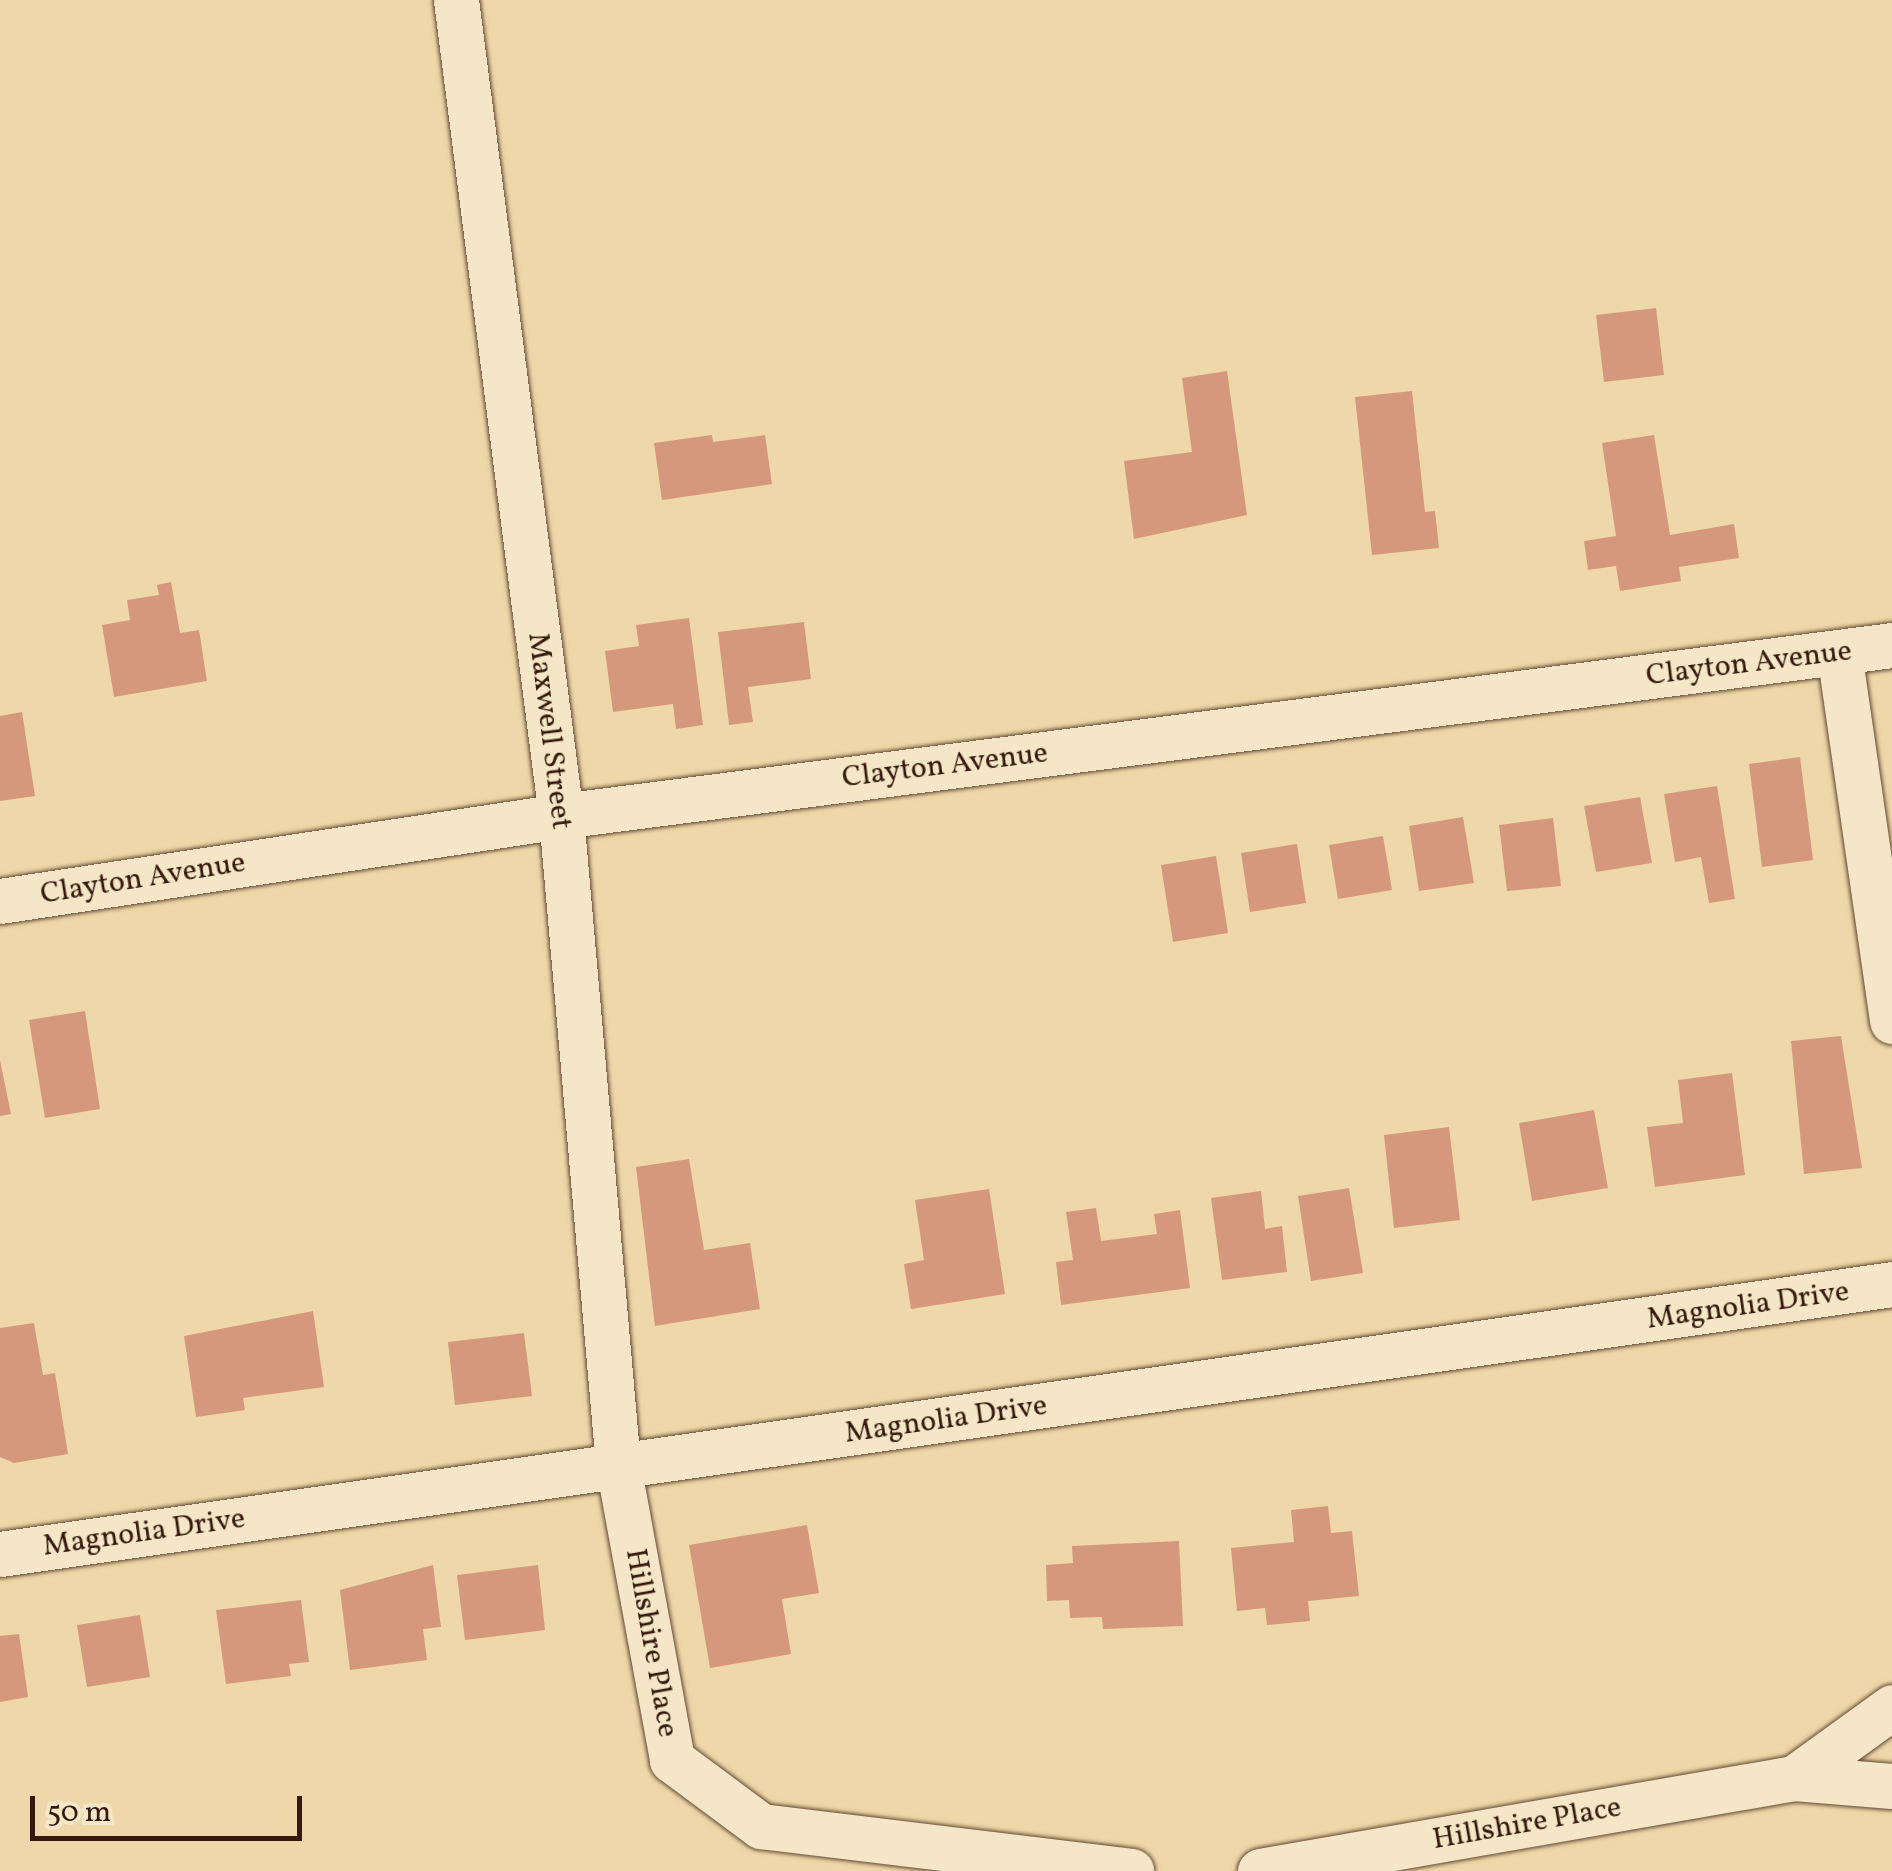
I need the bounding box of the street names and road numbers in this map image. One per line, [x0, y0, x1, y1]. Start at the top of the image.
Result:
street label: Maxwell Street [519, 631, 579, 831]
street label: Clayton Avenue [1644, 634, 1854, 694]
street label: Clayton Avenue [840, 736, 1050, 796]
street label: Clayton Avenue [38, 845, 248, 913]
street label: Magnolia Drive [1645, 1274, 1851, 1338]
street label: Magnolia Drive [843, 1388, 1049, 1452]
street label: Magnolia Drive [41, 1501, 247, 1565]
street label: Hillshire Place [617, 1546, 685, 1740]
street label: Hillshire Place [1430, 1790, 1624, 1858]

